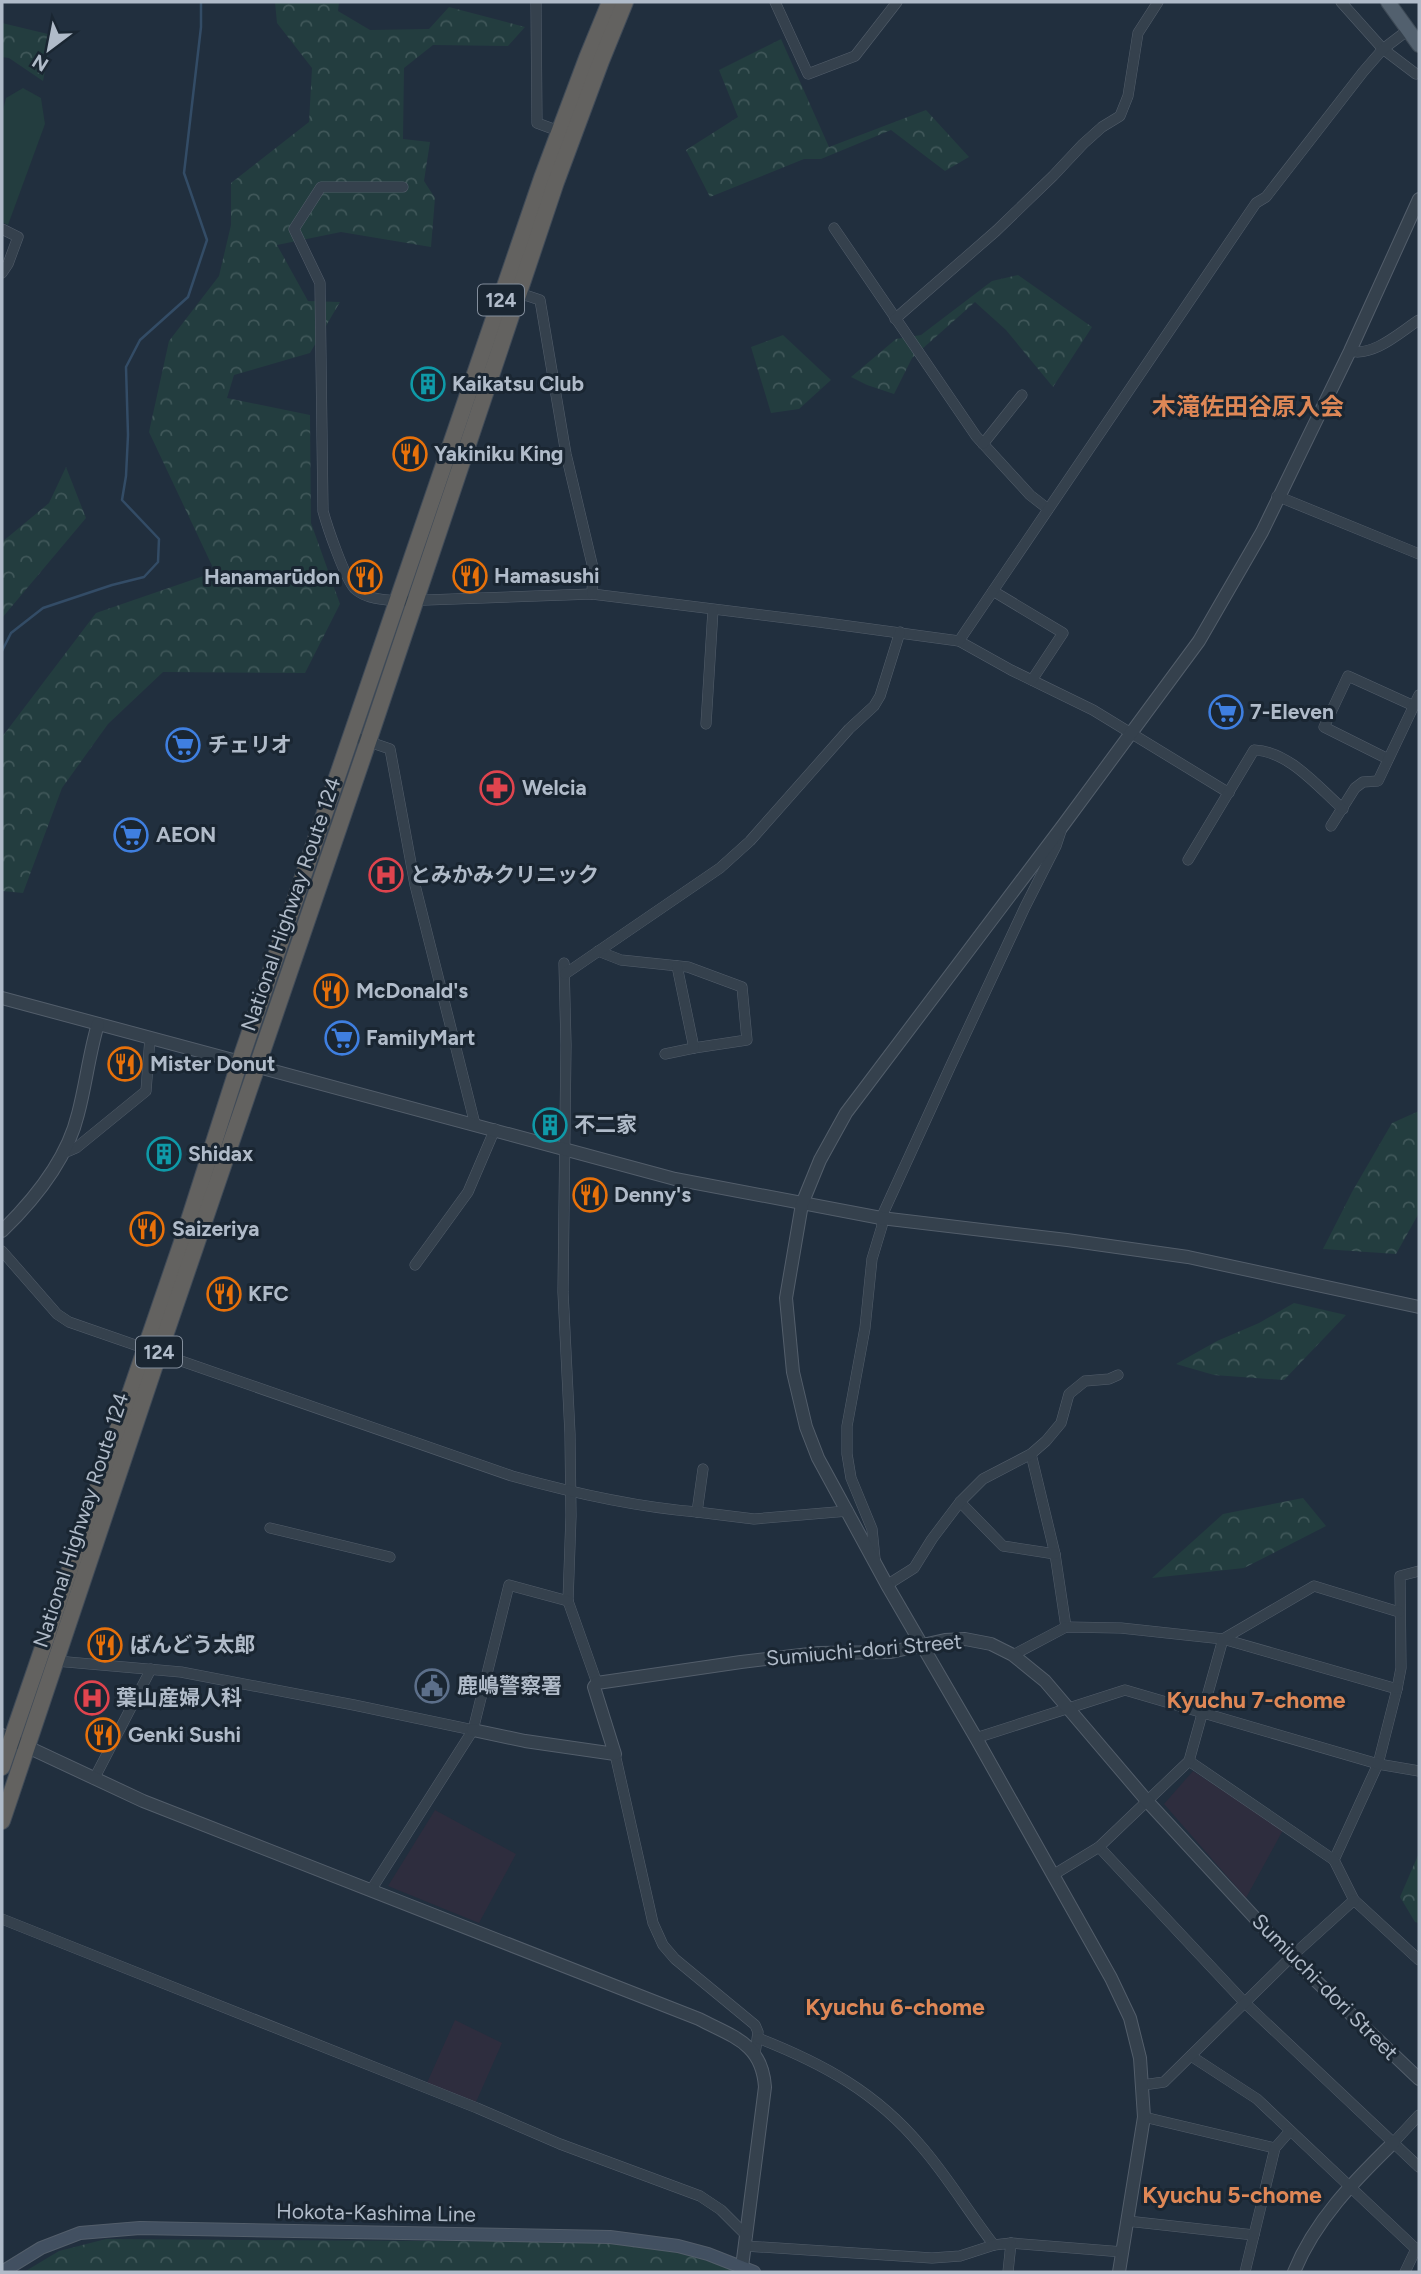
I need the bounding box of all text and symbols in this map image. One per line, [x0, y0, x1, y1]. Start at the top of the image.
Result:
north arrow [14, 14, 84, 84]
text: N [28, 49, 53, 77]
road number: 124 [478, 284, 524, 316]
building icon: Kaikatsu Club [409, 365, 447, 403]
place label: Kaikatsu Club [452, 371, 584, 396]
district label: 木滝佐田谷原入会 [1152, 392, 1344, 421]
restaurant icon: Yakiniku King [391, 435, 429, 473]
place label: Yakiniku King [434, 441, 563, 466]
restaurant icon: Hamasushi [451, 557, 489, 595]
restaurant icon: Hanamarūdon [346, 558, 384, 596]
place label: Hamasushi [494, 563, 599, 588]
place label: Hanamarūdon [204, 564, 340, 589]
supermarket icon: 7-Eleven [1207, 693, 1245, 731]
place label: 7-Eleven [1250, 699, 1334, 724]
supermarket icon: チェリオ [164, 726, 202, 764]
place label: チェリオ [208, 732, 292, 757]
pharmacy icon: Welcia [478, 769, 516, 807]
street label: National Highway Route 124 [235, 774, 346, 1034]
place label: Welcia [522, 775, 587, 800]
supermarket icon: AEON [112, 816, 150, 854]
place label: AEON [156, 822, 216, 847]
hospital icon: とみかみクリニック [367, 856, 405, 894]
place label: とみかみクリニック [410, 862, 599, 887]
restaurant icon: McDonald's [312, 972, 350, 1010]
place label: McDonald's [356, 978, 468, 1003]
supermarket icon: FamilyMart [323, 1019, 361, 1057]
place label: FamilyMart [366, 1025, 475, 1050]
restaurant icon: Mister Donut [106, 1045, 144, 1083]
place label: Mister Donut [150, 1051, 275, 1076]
building icon: 不二家 [531, 1106, 569, 1144]
place label: 不二家 [574, 1112, 637, 1137]
building icon: Shidax [145, 1135, 183, 1173]
place label: Shidax [188, 1141, 254, 1166]
restaurant icon: Denny's [571, 1176, 609, 1214]
place label: Denny's [614, 1182, 691, 1207]
restaurant icon: Saizeriya [128, 1210, 166, 1248]
place label: Saizeriya [172, 1216, 260, 1241]
restaurant icon: KFC [205, 1275, 243, 1313]
place label: KFC [248, 1281, 289, 1306]
road number: 124 [136, 1336, 182, 1368]
street label: National Highway Route 124 [27, 1389, 134, 1651]
restaurant icon: ばんどう太郎 [86, 1626, 124, 1664]
street label: Sumiuchi-dori Street [765, 1628, 963, 1671]
place label: ばんどう太郎 [130, 1632, 255, 1657]
public building icon: 鹿嶋警察署 [413, 1667, 451, 1705]
place label: 鹿嶋警察署 [457, 1673, 562, 1698]
hospital icon: 葉山産婦人科 [73, 1679, 111, 1717]
place label: 葉山産婦人科 [116, 1685, 242, 1710]
district label: Kyuchu 7-chome [1166, 1686, 1346, 1714]
restaurant icon: Genki Sushi [84, 1716, 122, 1754]
place label: Genki Sushi [128, 1722, 241, 1747]
street label: Sumiuchi-dori Street [1247, 1908, 1404, 2065]
district label: Kyuchu 6-chome [805, 1993, 985, 2021]
district label: Kyuchu 5-chome [1142, 2181, 1322, 2209]
street label: Hokota-Kashima Line [276, 2198, 476, 2227]

